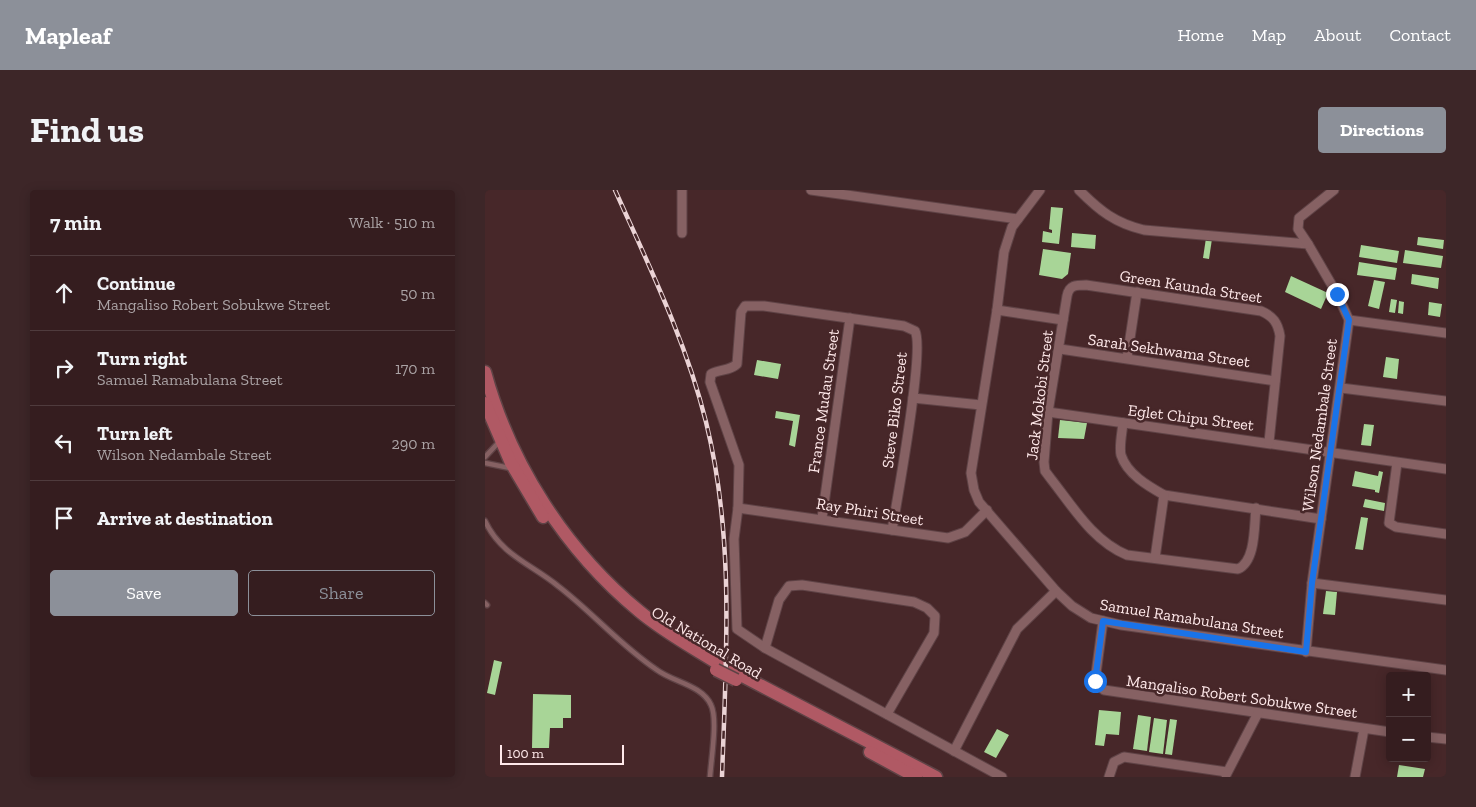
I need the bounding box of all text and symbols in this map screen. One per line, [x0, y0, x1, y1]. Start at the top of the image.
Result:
text: Mapleaf [25, 21, 111, 50]
text: Home [1177, 24, 1224, 46]
text: Map [1252, 24, 1286, 46]
text: About [1314, 24, 1361, 46]
text: Contact [1389, 24, 1451, 46]
button: Directions [1318, 107, 1446, 153]
text: Find us [30, 109, 144, 151]
text: 7 min [50, 210, 101, 235]
text: Walk · 510 m [349, 213, 435, 232]
street label: Green Kaunda Street [1118, 266, 1264, 307]
text: Continue [97, 272, 175, 295]
icon: ahead [50, 279, 78, 307]
route end [1326, 283, 1349, 306]
text: 50 m [400, 284, 435, 303]
text: Mangaliso Robert Sobukwe Street [97, 295, 330, 314]
street label: France Mudau Street [804, 328, 843, 474]
street label: Jack Mokobi Street [1022, 329, 1057, 461]
street label: Sarah Sekhwama Street [1087, 330, 1251, 371]
street label: Wilson Nedambale Street [1298, 337, 1341, 513]
text: Turn right [97, 347, 187, 370]
street label: Steve Biko Street [878, 351, 911, 469]
icon: right [50, 354, 78, 382]
text: 170 m [395, 359, 435, 378]
text: Samuel Ramabulana Street [97, 370, 283, 389]
street label: Eglet Chipu Street [1127, 400, 1255, 435]
text: Turn left [97, 422, 172, 445]
icon: left [50, 429, 78, 457]
text: 290 m [392, 434, 435, 453]
text: Wilson Nedambale Street [97, 445, 272, 464]
street label: Ray Phiri Street [815, 494, 925, 529]
icon: arrive [50, 504, 78, 532]
text: Arrive at destination [97, 507, 273, 530]
button: Save [50, 570, 238, 616]
button: Share [248, 570, 435, 616]
street label: Samuel Ramabulana Street [1099, 595, 1285, 642]
street label: Old National Road [648, 602, 765, 683]
route start [1084, 670, 1107, 693]
street label: Mangaliso Robert Sobukwe Street [1125, 671, 1359, 722]
map controls [1386, 672, 1431, 762]
button: + [1386, 672, 1431, 717]
button: − [1386, 717, 1431, 762]
scale bar [500, 742, 624, 765]
text: 100 m [507, 745, 544, 762]

